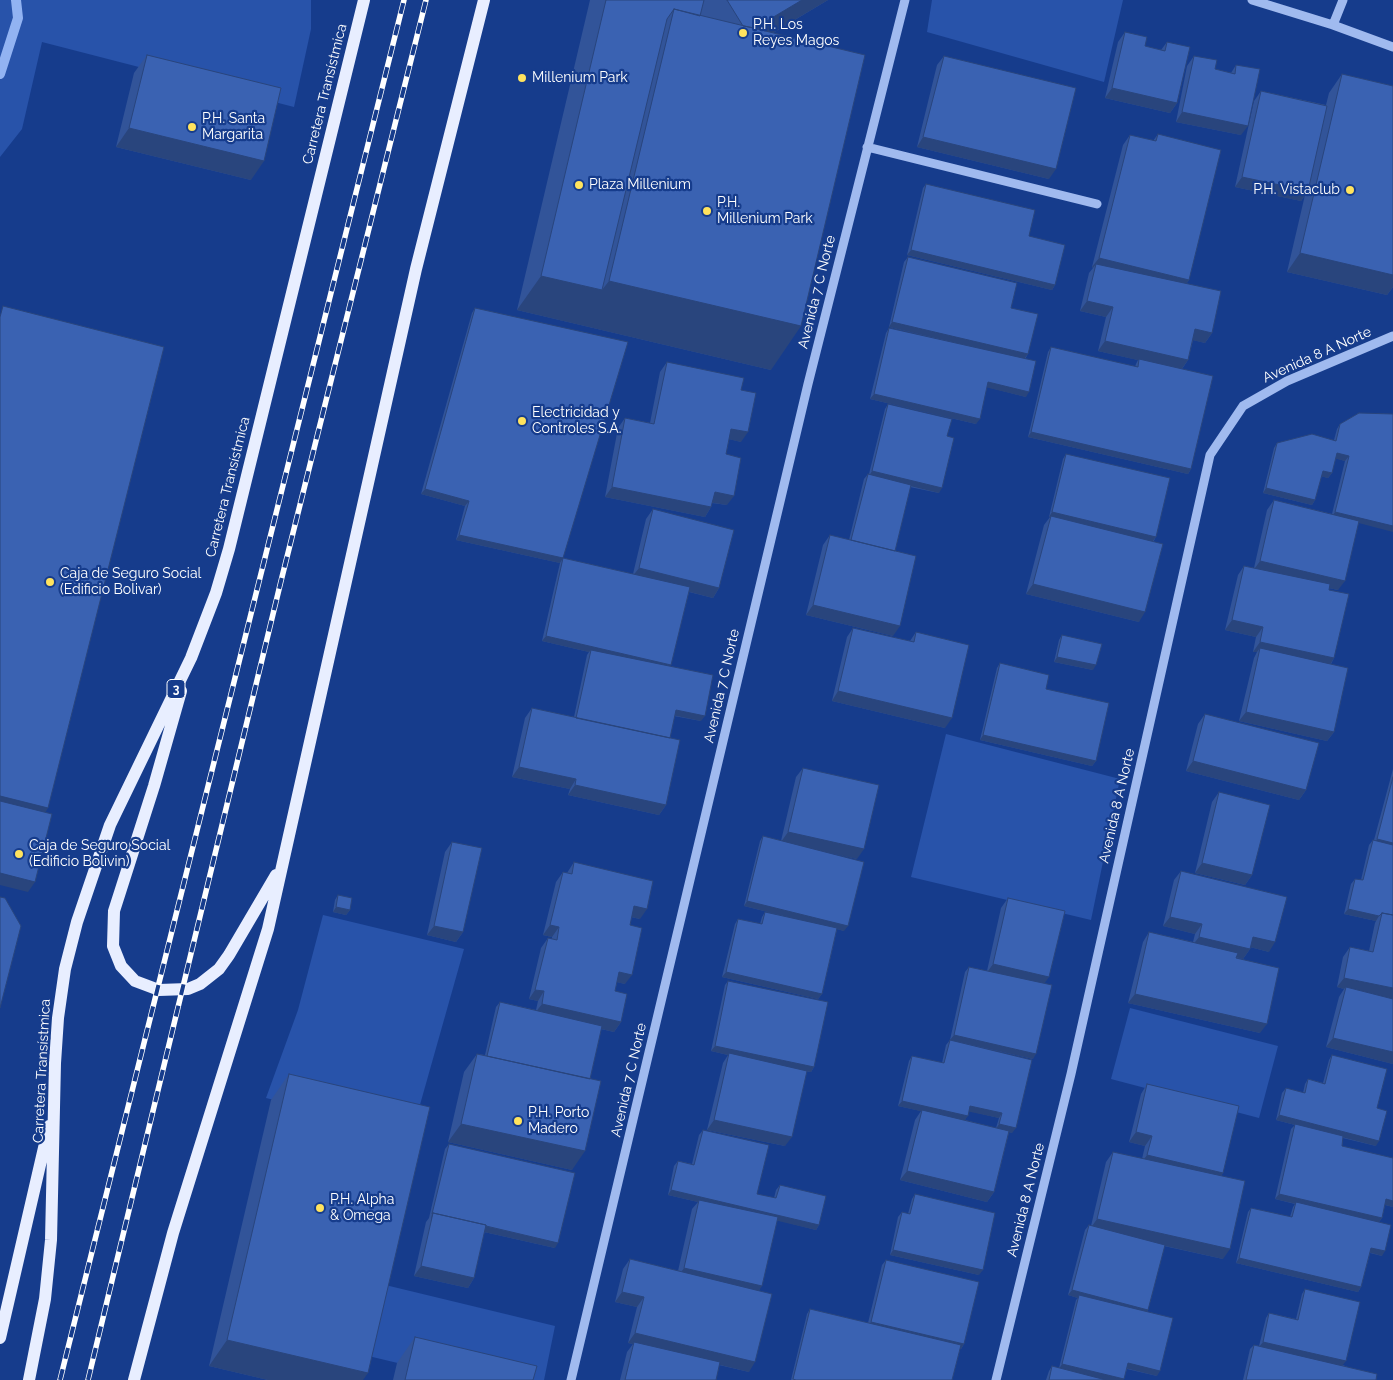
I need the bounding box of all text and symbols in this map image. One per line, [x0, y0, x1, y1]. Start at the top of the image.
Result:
place label: P.H. Los Reyes Magos [753, 17, 839, 49]
street label: Carretera Transístmica [299, 22, 351, 166]
marker: P.H. Los Reyes Magos [737, 27, 749, 39]
place label: Millenium Park [532, 70, 628, 86]
marker: Millenium Park [516, 72, 528, 84]
place label: P.H. Santa Margarita [202, 111, 265, 144]
marker: P.H. Santa Margarita [186, 121, 198, 133]
place label: Plaza Millenium [589, 177, 691, 193]
marker: Plaza Millenium [573, 179, 585, 191]
place label: P.H. Vistaclub [1253, 182, 1340, 198]
marker: P.H. Vistaclub [1344, 184, 1356, 196]
place label: P.H. Millenium Park [717, 195, 813, 228]
marker: P.H. Millenium Park [701, 205, 713, 217]
street label: Avenida 7 C Norte [795, 233, 839, 351]
street label: Avenida 8 A Norte [1260, 323, 1374, 387]
place label: Electricidad y Controles S.A. [532, 405, 621, 438]
street label: Carretera Transístmica [202, 415, 254, 559]
marker: Electricidad y Controles S.A. [516, 415, 528, 427]
place label: Caja de Seguro Social (Edificio Bolivar) [60, 566, 201, 598]
marker: Caja de Seguro Social (Edificio Bolivar) [44, 576, 56, 588]
street label: Avenida 7 C Norte [701, 627, 743, 745]
road number: 3 [167, 680, 185, 699]
street label: Avenida 8 A Norte [1096, 747, 1138, 865]
place label: Caja de Seguro Social (Edificio Bolivin) [29, 838, 170, 870]
marker: Caja de Seguro Social (Edificio Bolivin) [13, 848, 25, 860]
street label: Carretera Transístmica [30, 998, 54, 1144]
street label: Avenida 7 C Norte [608, 1021, 650, 1139]
place label: P.H. Porto Madero [528, 1105, 589, 1138]
marker: P.H. Porto Madero [512, 1115, 524, 1127]
street label: Avenida 8 A Norte [1004, 1141, 1048, 1259]
place label: P.H. Alpha & Omega [330, 1192, 394, 1224]
marker: P.H. Alpha & Omega [314, 1202, 326, 1214]

